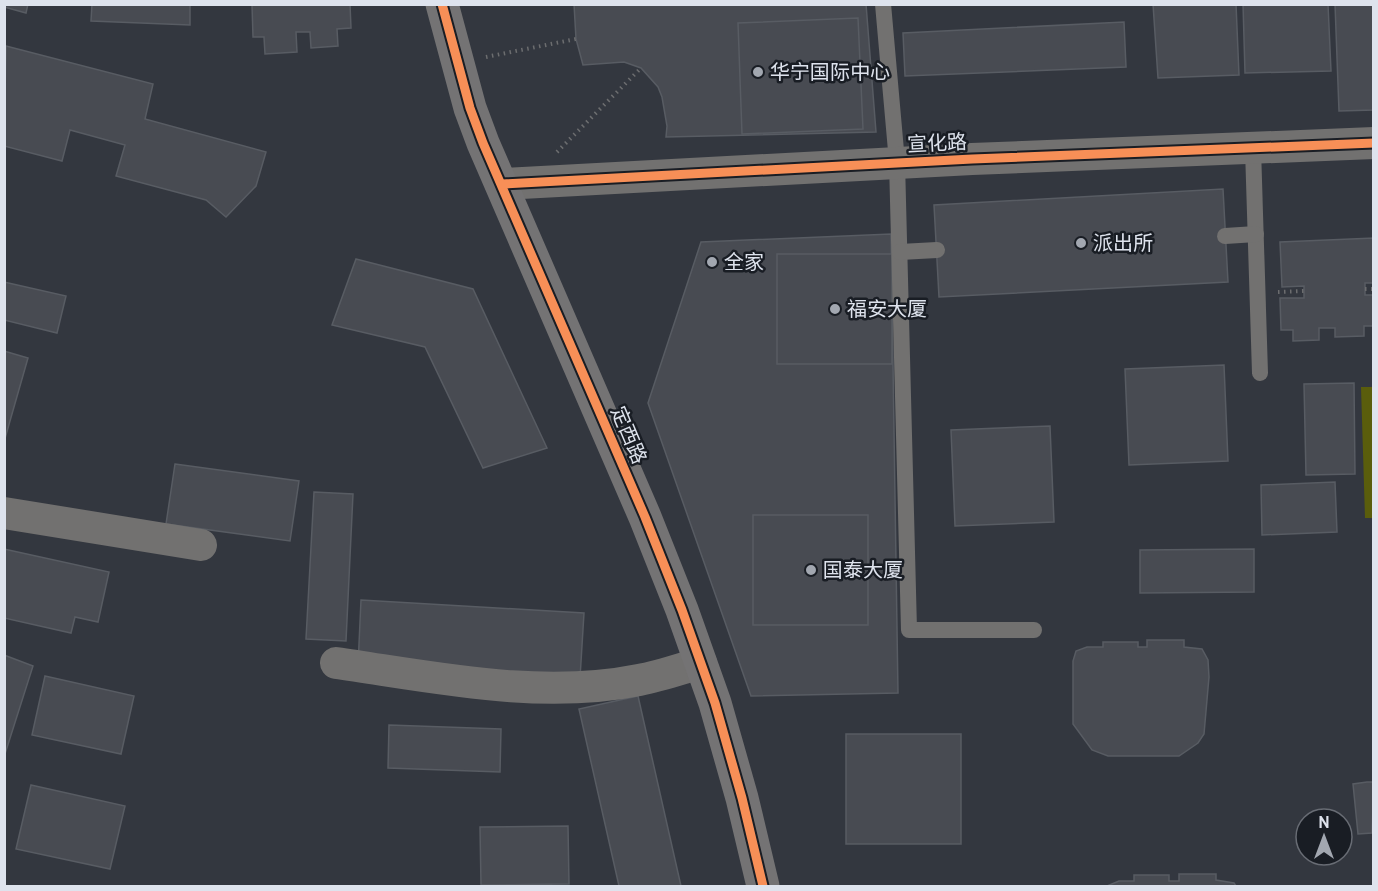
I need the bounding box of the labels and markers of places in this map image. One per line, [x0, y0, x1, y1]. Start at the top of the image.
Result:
place label: 华宁国际中心 [770, 61, 890, 87]
marker: 华宁国际中心 [751, 65, 765, 79]
place label: 派出所 [1093, 232, 1153, 258]
marker: 派出所 [1074, 236, 1088, 250]
place label: 全家 [724, 251, 764, 277]
marker: 全家 [705, 255, 719, 269]
place label: 福安大厦 [847, 298, 927, 324]
marker: 福安大厦 [828, 302, 842, 316]
place label: 国泰大厦 [823, 559, 903, 585]
marker: 国泰大厦 [804, 563, 818, 577]

